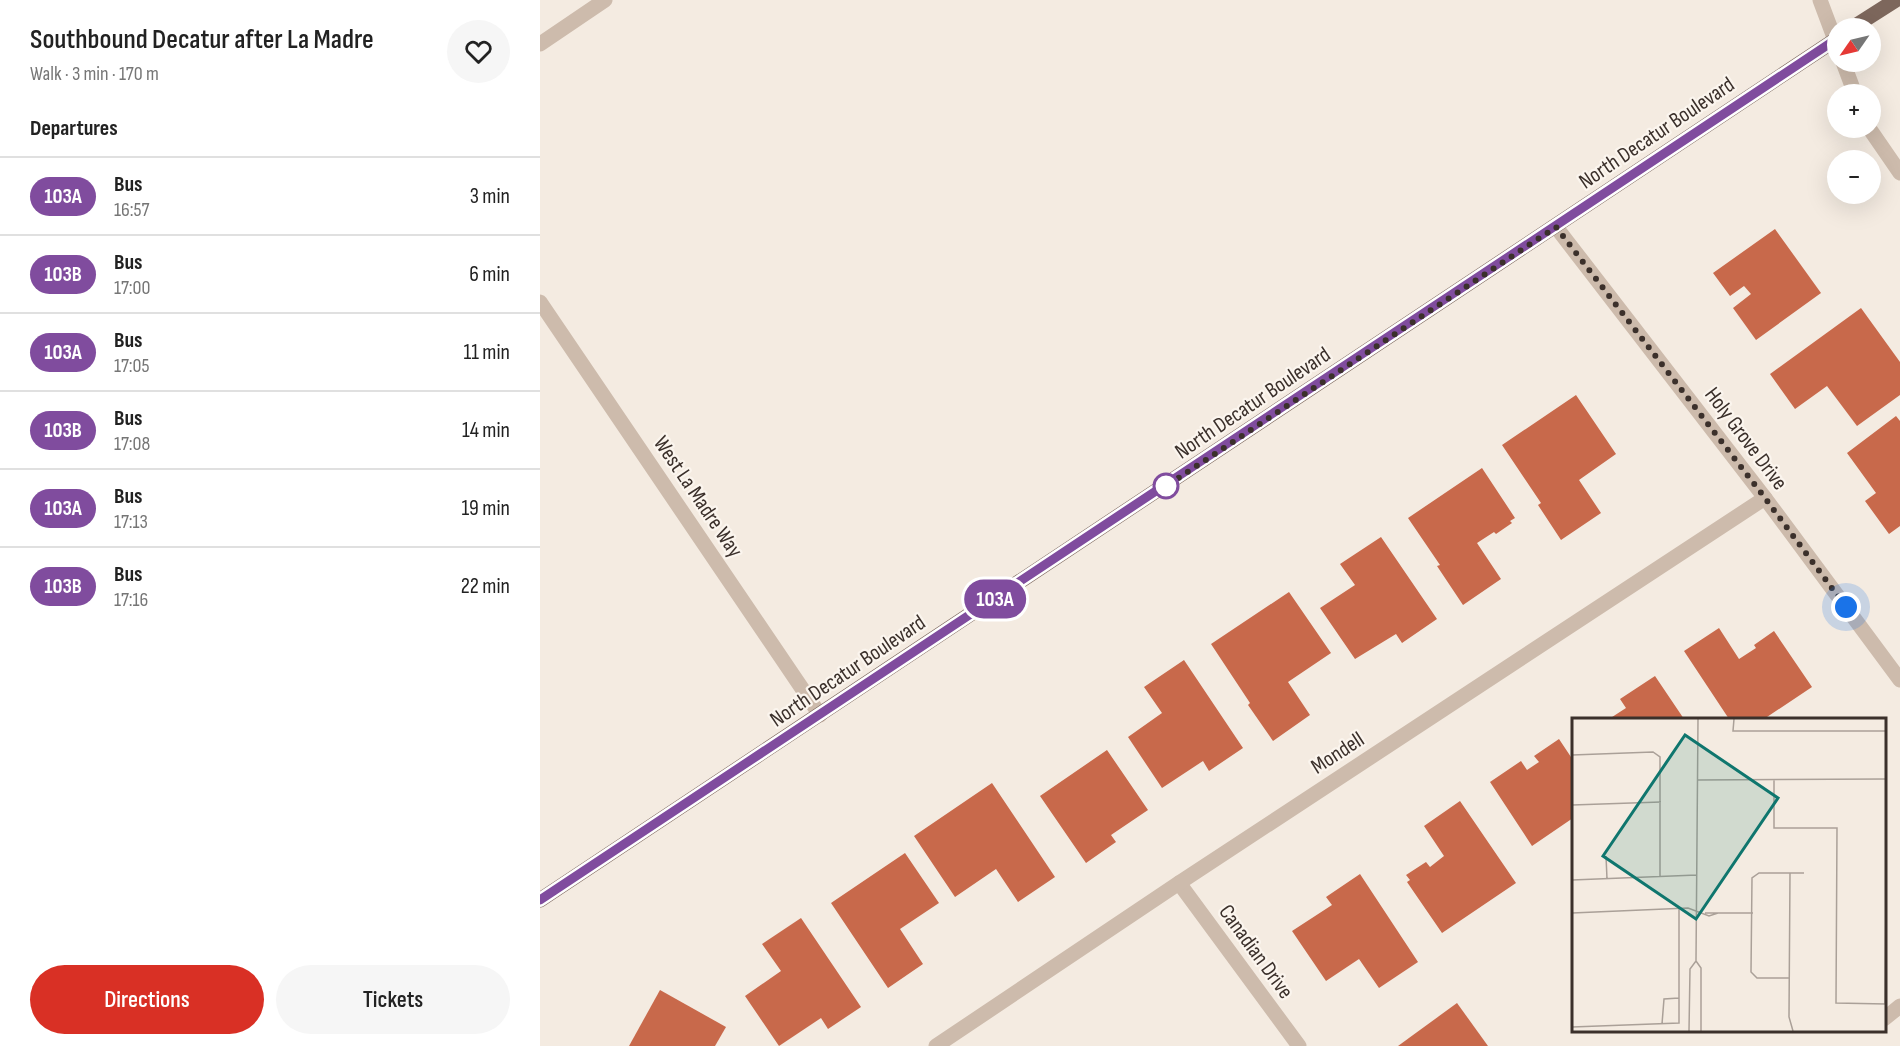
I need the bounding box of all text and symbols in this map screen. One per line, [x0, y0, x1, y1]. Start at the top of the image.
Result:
north arrow [1827, 18, 1881, 72]
map controls [1827, 18, 1881, 204]
button: heart [447, 20, 510, 83]
text: Southbound Decatur after La Madre [30, 23, 374, 56]
text: Walk · 3 min · 170 m [30, 62, 159, 86]
street label: North Decatur Boulevard [1574, 71, 1740, 195]
button: + [1827, 84, 1881, 138]
text: Departures [30, 115, 118, 142]
button: − [1827, 150, 1881, 204]
text: Bus [114, 171, 143, 198]
text: 3 min [470, 183, 510, 210]
text: 103A [44, 184, 82, 209]
text: 16:57 [114, 198, 149, 222]
text: Bus [114, 249, 143, 276]
text: 6 min [469, 261, 510, 288]
text: 103B [44, 262, 82, 287]
text: 17:00 [114, 276, 150, 300]
text: Bus [114, 327, 143, 354]
text: 11 min [463, 339, 510, 366]
text: 103A [44, 340, 82, 365]
street label: North Decatur Boulevard [1170, 341, 1336, 465]
text: 17:05 [114, 354, 150, 378]
street label: Holy Grove Drive [1698, 382, 1793, 496]
text: Bus [114, 405, 143, 432]
text: 14 min [462, 417, 510, 444]
text: 103B [44, 418, 82, 443]
street label: West La Madre Way [647, 431, 749, 563]
text: 17:08 [114, 432, 150, 456]
unlabelled marker [1153, 473, 1179, 499]
text: Bus [114, 483, 143, 510]
text: 19 min [461, 495, 510, 522]
text: 103A [44, 496, 82, 521]
text: 17:13 [114, 510, 148, 534]
text: Bus [114, 561, 143, 588]
text: 22 min [461, 573, 510, 600]
text: 103B [44, 574, 82, 599]
line badge: 103A [953, 580, 1037, 618]
text: 103A [976, 587, 1014, 612]
text: 17:16 [114, 588, 148, 612]
your location [1831, 592, 1861, 622]
street label: North Decatur Boulevard [765, 609, 931, 733]
inset map [1572, 718, 1885, 1031]
street label: Mondell [1306, 726, 1369, 780]
street label: Canadian Drive [1213, 900, 1299, 1004]
button: Directions [30, 965, 264, 1034]
button: Tickets [276, 965, 510, 1034]

